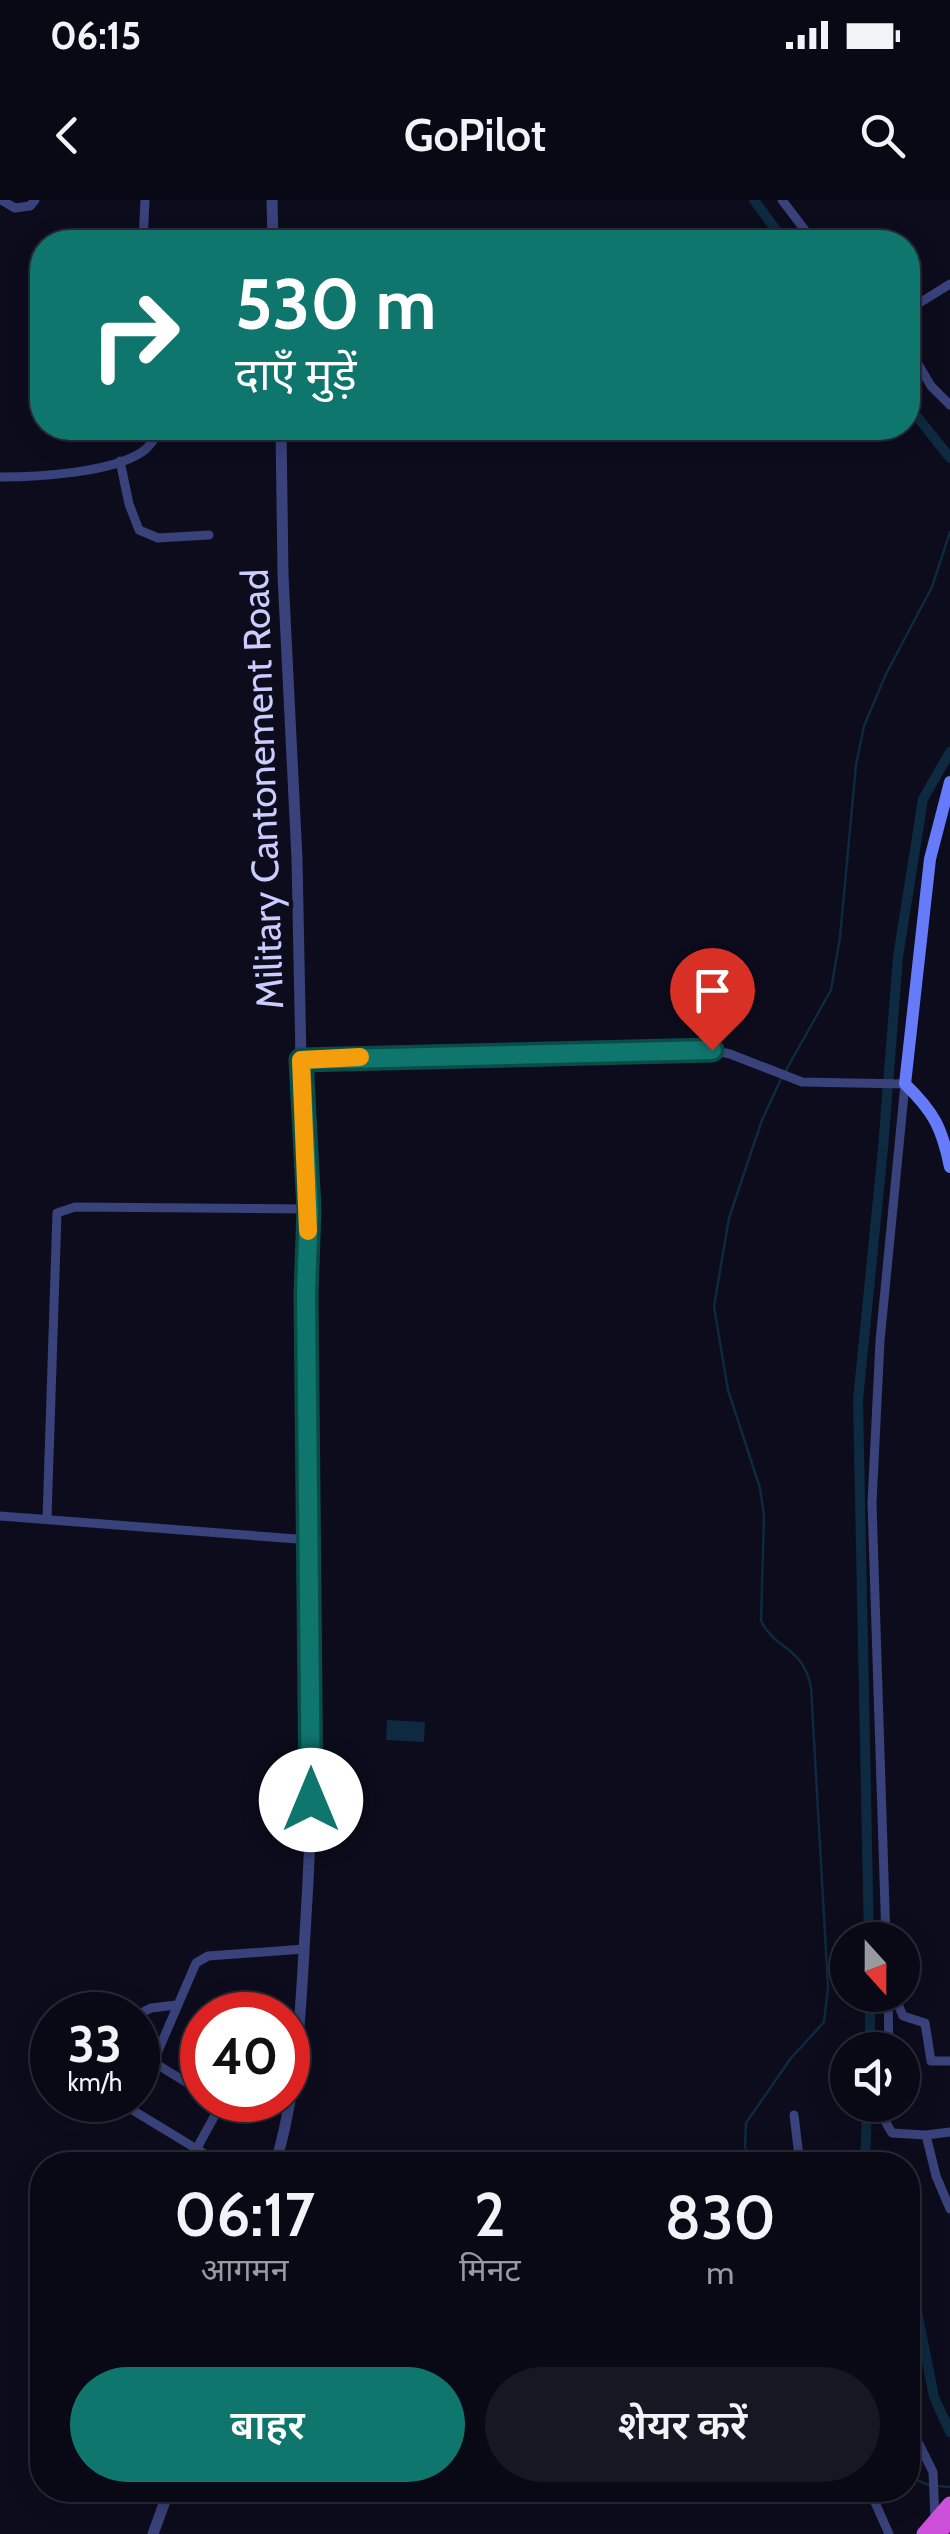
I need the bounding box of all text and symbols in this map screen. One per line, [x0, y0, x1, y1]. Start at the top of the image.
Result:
text: 06:15 [50, 12, 141, 59]
icon: back [40, 108, 95, 163]
text: GoPilot [404, 108, 546, 162]
icon: search [855, 108, 910, 163]
text: 530 m [235, 261, 436, 347]
icon: right [70, 270, 200, 400]
text: दाएँ मुड़ें [235, 347, 357, 401]
street label: Military Cantonement Road [231, 568, 293, 1010]
pin [670, 948, 755, 1051]
icon: arrive [685, 963, 740, 1018]
position arrow [259, 1748, 363, 1852]
north arrow [830, 1922, 920, 2012]
map controls [830, 1922, 920, 2122]
speed limit sign: 40 [180, 1992, 310, 2122]
text: 33 [68, 2014, 122, 2075]
button: sound [830, 2032, 920, 2122]
text: km/h [68, 2067, 122, 2097]
text: 06:17 [174, 2178, 315, 2251]
text: 2 [474, 2178, 506, 2251]
text: 830 [665, 2181, 776, 2254]
text: आगमन [201, 2250, 288, 2289]
text: मिनट [459, 2250, 521, 2289]
text: m [706, 2253, 734, 2292]
button: बाहर [70, 2367, 465, 2482]
button: शेयर करें [485, 2367, 880, 2482]

